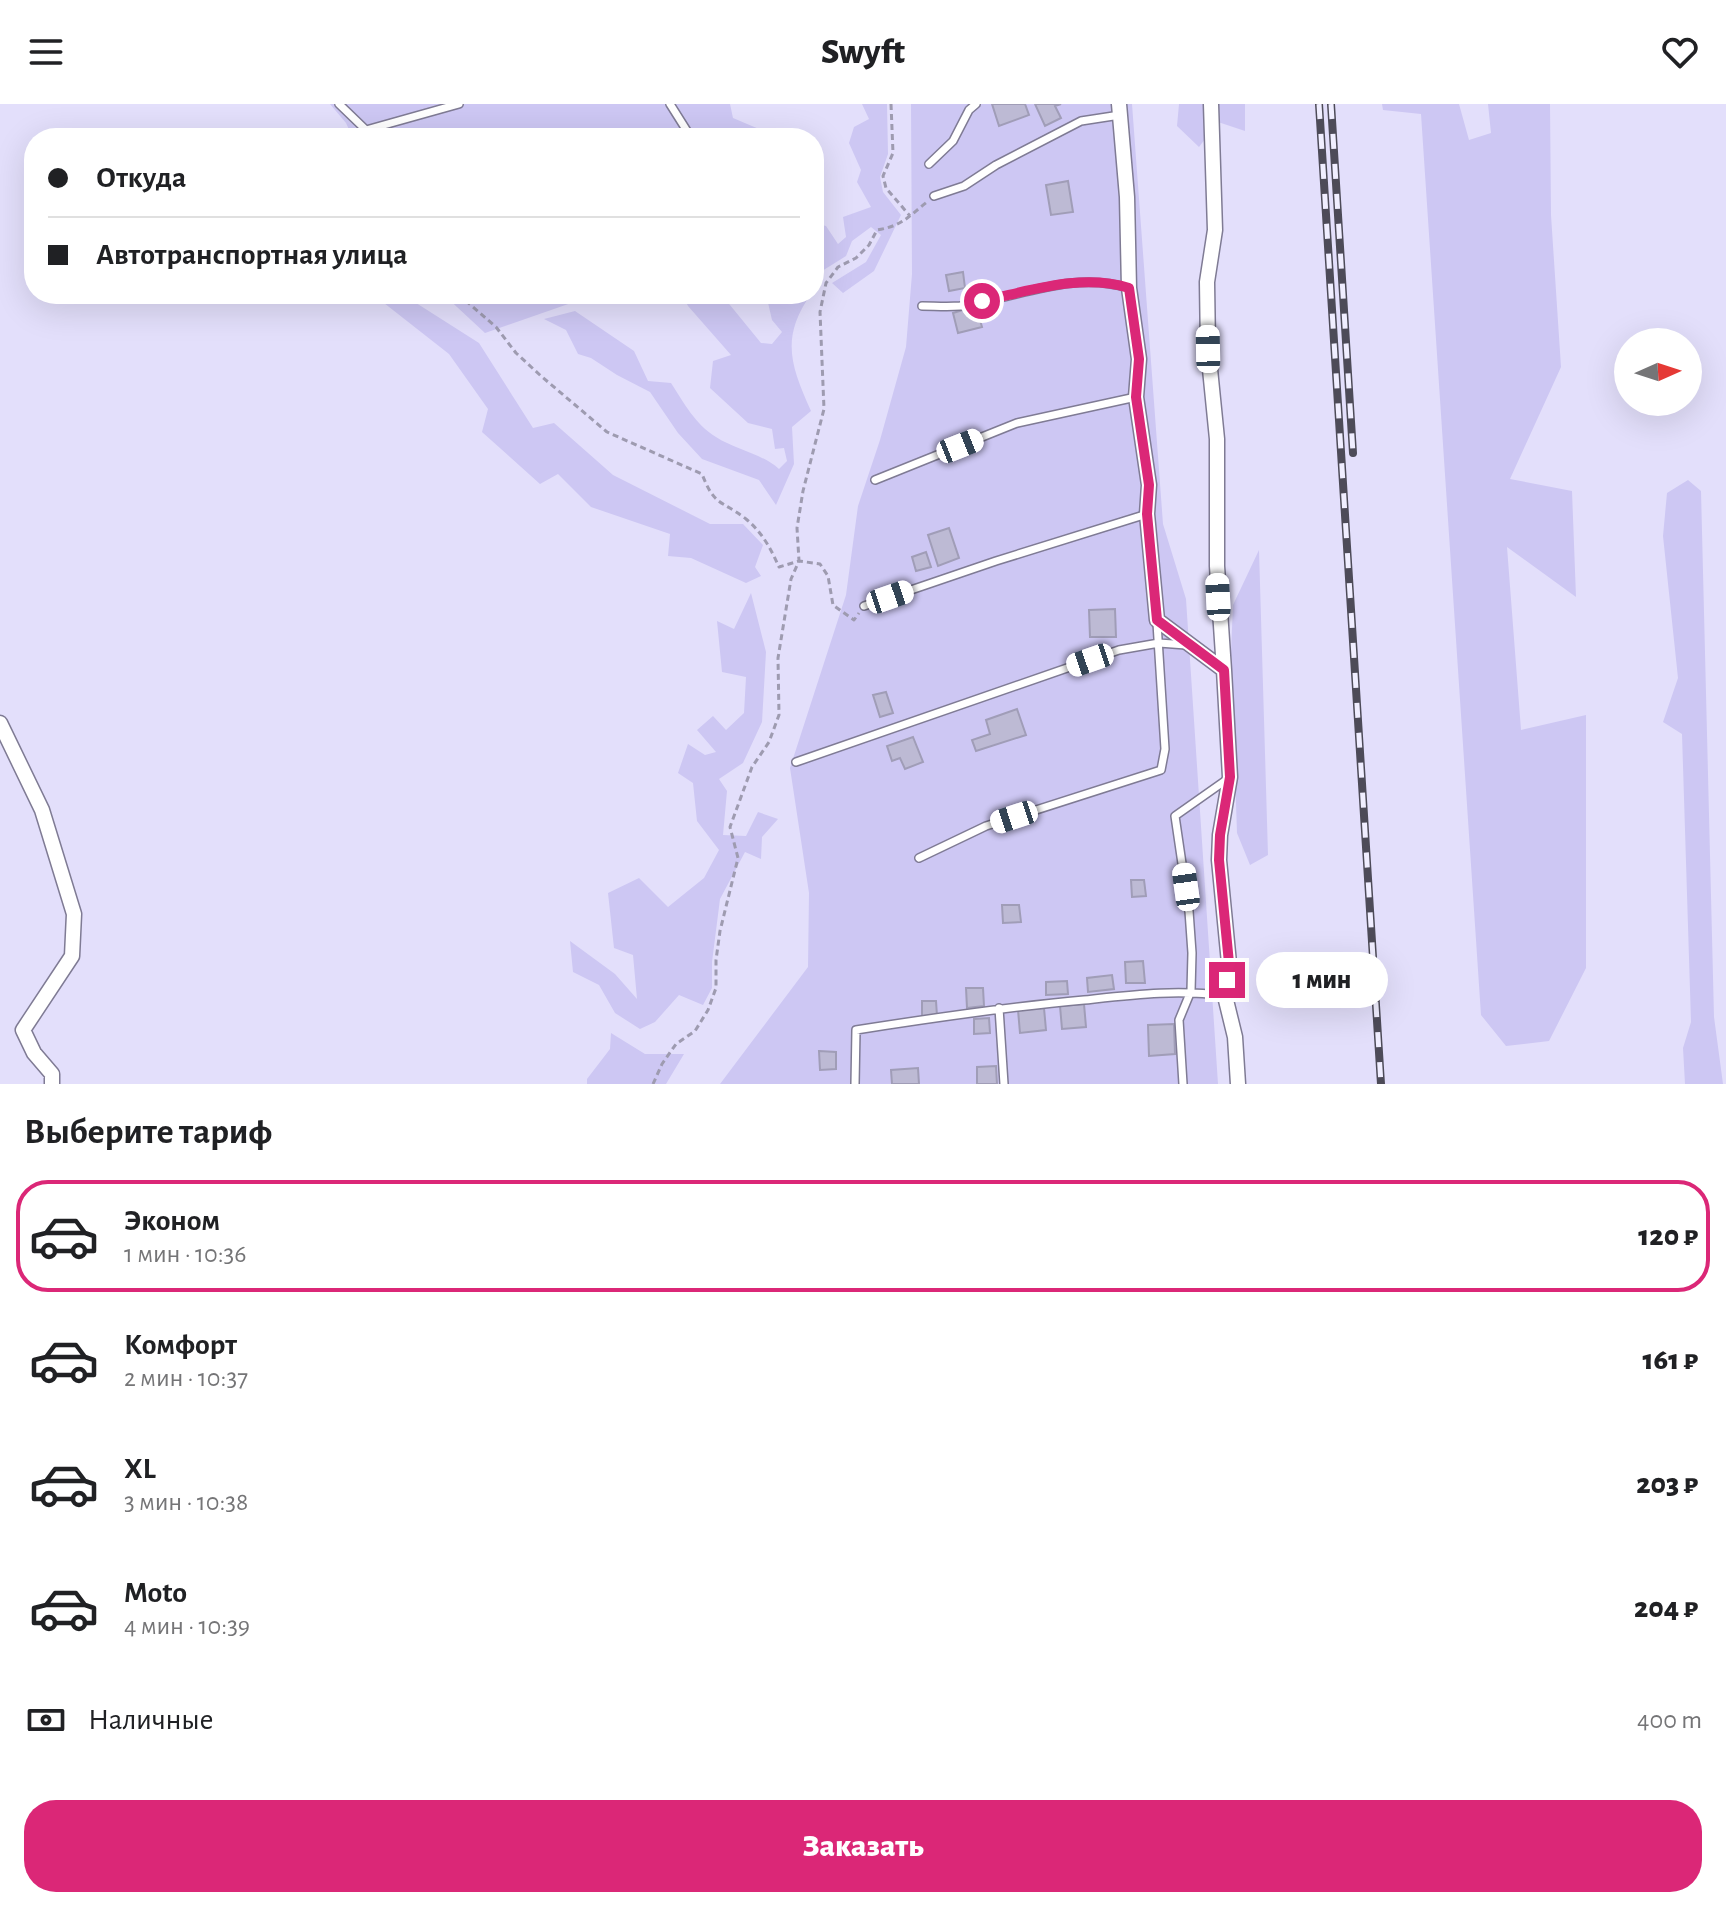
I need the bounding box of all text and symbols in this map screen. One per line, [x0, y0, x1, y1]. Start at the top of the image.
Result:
icon: menu [24, 30, 68, 74]
icon: heart [1658, 30, 1702, 74]
text: Swyft [821, 34, 905, 70]
text: Откуда [96, 163, 186, 193]
text: Автотранспортная улица [96, 240, 408, 270]
route start [964, 283, 1000, 319]
car [1196, 325, 1220, 373]
north arrow [1614, 328, 1702, 416]
map controls [1614, 328, 1702, 416]
car [933, 426, 987, 466]
car [1205, 572, 1231, 622]
car [863, 578, 917, 616]
car [1063, 641, 1117, 679]
car [987, 798, 1041, 836]
car [1171, 862, 1201, 912]
callout: 1 мин [1255, 952, 1387, 1008]
route end [1209, 962, 1245, 998]
text: 1 мин [1293, 967, 1351, 993]
text: Выберите тариф [24, 1114, 272, 1150]
icon: car [28, 1200, 100, 1272]
text: Эконом [124, 1206, 220, 1236]
text: 120 ₽ [1638, 1221, 1698, 1251]
text: 1 мин · 10:36 [124, 1241, 247, 1267]
icon: car [28, 1324, 100, 1396]
text: Комфорт [124, 1330, 237, 1360]
text: 161 ₽ [1643, 1345, 1698, 1375]
text: 2 мин · 10:37 [124, 1365, 248, 1391]
icon: car [28, 1448, 100, 1520]
text: XL [124, 1454, 156, 1484]
text: 203 ₽ [1636, 1469, 1698, 1499]
text: 3 мин · 10:38 [124, 1489, 248, 1515]
icon: car [28, 1572, 100, 1644]
text: Moto [124, 1578, 187, 1608]
text: 204 ₽ [1634, 1593, 1698, 1623]
text: 4 мин · 10:39 [124, 1613, 250, 1639]
icon: cash [24, 1698, 68, 1742]
text: Наличные [88, 1705, 214, 1735]
text: 400 m [1637, 1707, 1702, 1733]
button: Заказать [24, 1800, 1702, 1892]

